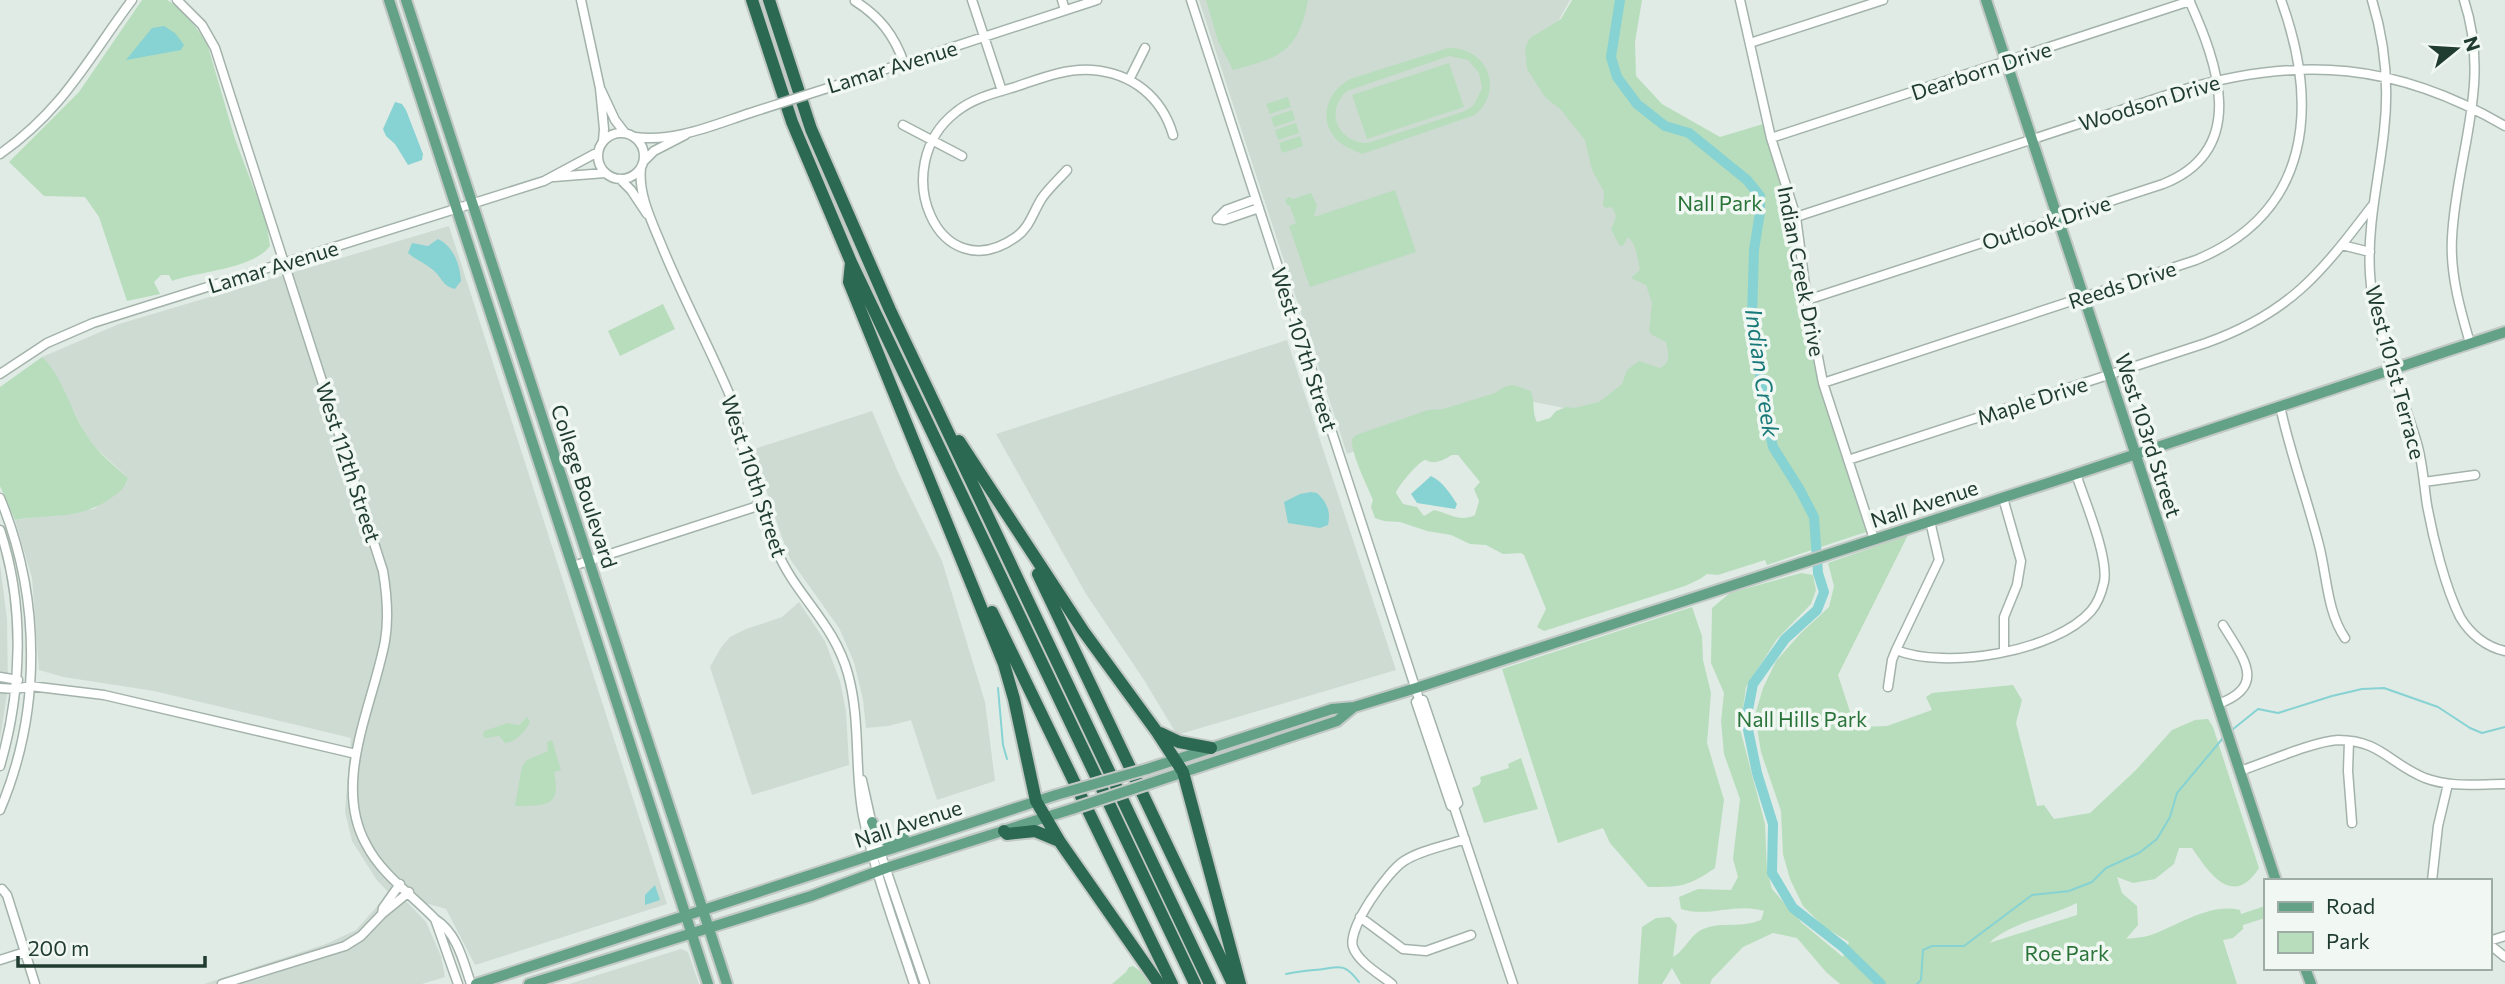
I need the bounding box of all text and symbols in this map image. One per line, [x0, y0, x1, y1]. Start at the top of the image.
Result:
north arrow [2421, 14, 2491, 84]
text: N [2460, 33, 2486, 54]
street label: Lamar Avenue [824, 34, 960, 98]
street label: Dearborn Drive [1908, 36, 2054, 104]
street label: Woodson Drive [2076, 69, 2222, 135]
street label: Indian Creek Drive [1773, 184, 1831, 358]
street label: Outlook Drive [1978, 189, 2114, 255]
park label: Nall Park [1677, 190, 1763, 215]
street label: Lamar Avenue [205, 234, 341, 298]
street label: Reeds Drive [2065, 255, 2179, 313]
street label: West 107th Street [1267, 264, 1343, 434]
street label: West 101st Terrace [2361, 282, 2431, 462]
water label: Indian Creek [1740, 307, 1786, 440]
street label: West 103rd Street [2111, 350, 2187, 520]
street label: Maple Drive [1974, 370, 2090, 430]
street label: West 112th Street [311, 379, 387, 545]
street label: West 110th Street [717, 392, 793, 560]
street label: College Boulevard [547, 401, 623, 571]
street label: Nall Avenue [1867, 474, 1981, 532]
park label: Nall Hills Park [1737, 706, 1867, 731]
street label: Nall Avenue [851, 794, 965, 852]
legend [2264, 879, 2491, 970]
text: Road [2326, 893, 2375, 918]
scale bar [18, 925, 205, 969]
text: Park [2326, 928, 2370, 953]
text: 200 m [28, 935, 89, 960]
park label: Roe Park [2025, 940, 2109, 965]

